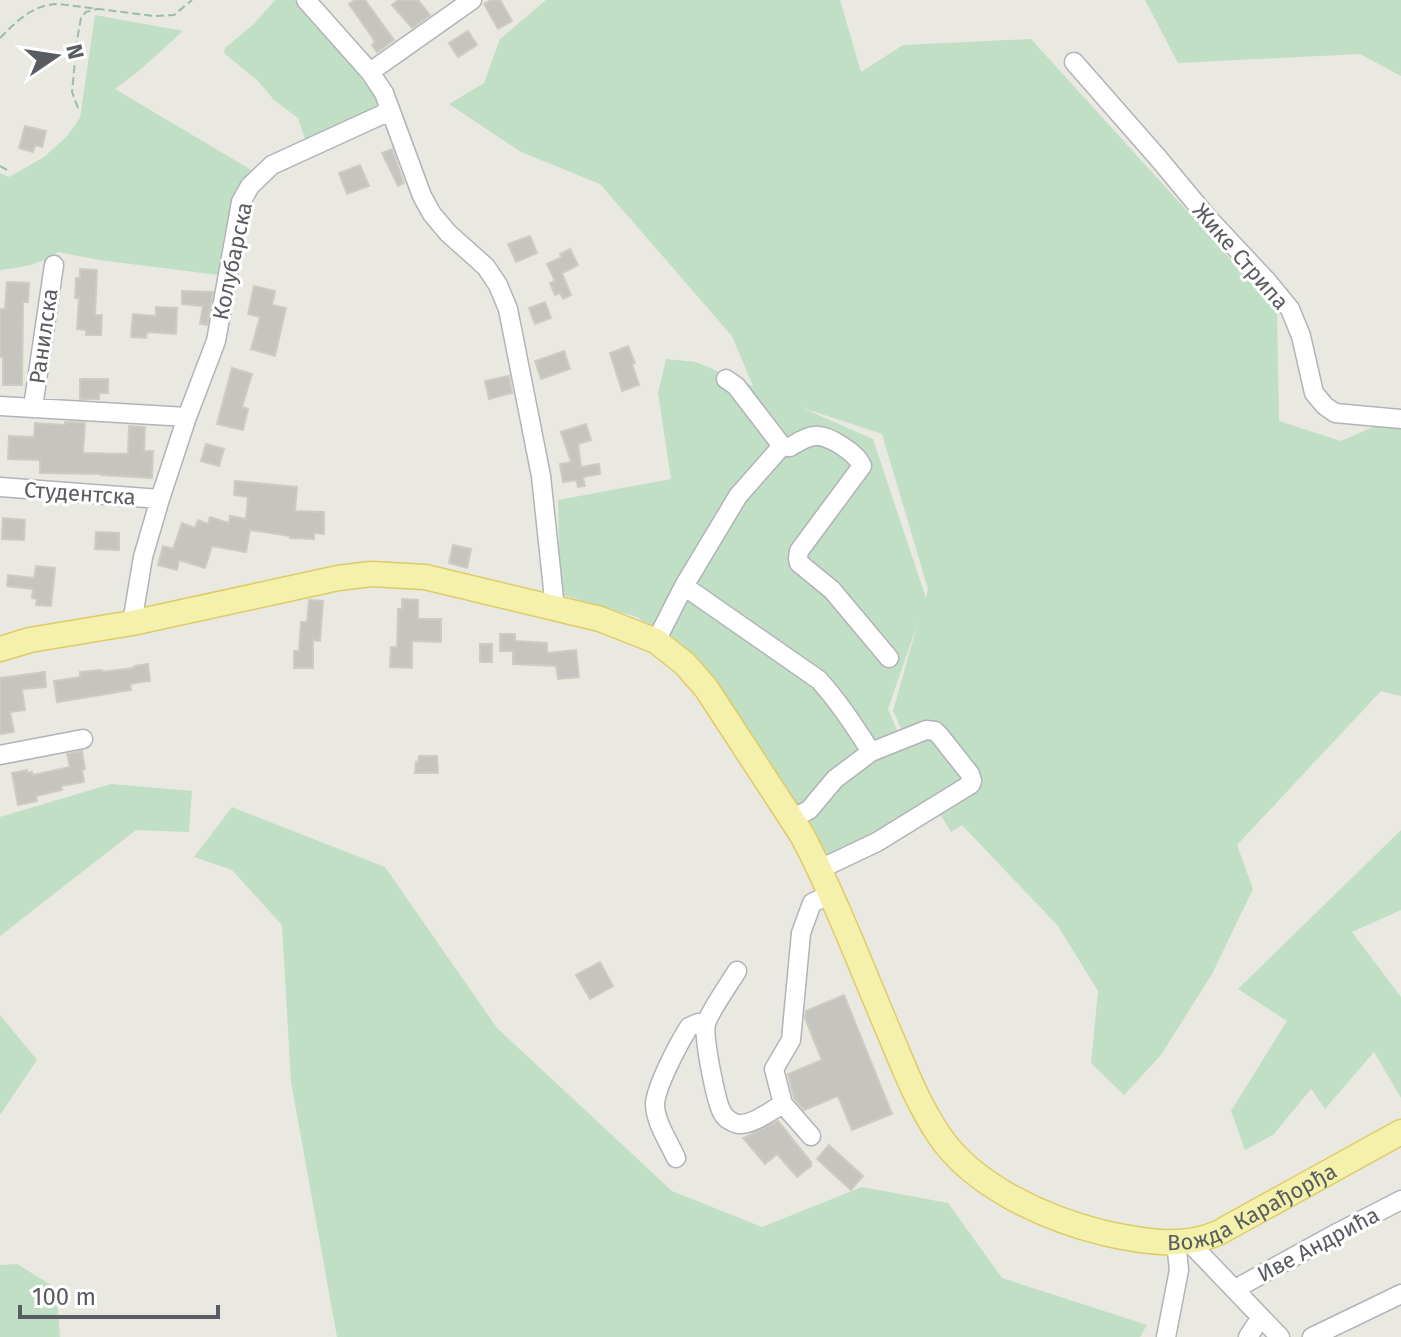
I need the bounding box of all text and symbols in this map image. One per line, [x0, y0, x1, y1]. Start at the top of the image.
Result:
north arrow [16, 16, 96, 96]
text: N [60, 41, 90, 62]
street label: Жике Стрипа [1187, 197, 1294, 315]
street label: Колубарска [207, 200, 258, 323]
street label: Ранилска [23, 287, 64, 385]
street label: Студентска [23, 476, 137, 511]
street label: Вожда Карађорђа [1167, 1157, 1341, 1256]
street label: Иве Андрића [1253, 1201, 1384, 1288]
scale bar [20, 1269, 218, 1319]
text: 100 m [32, 1283, 96, 1311]

